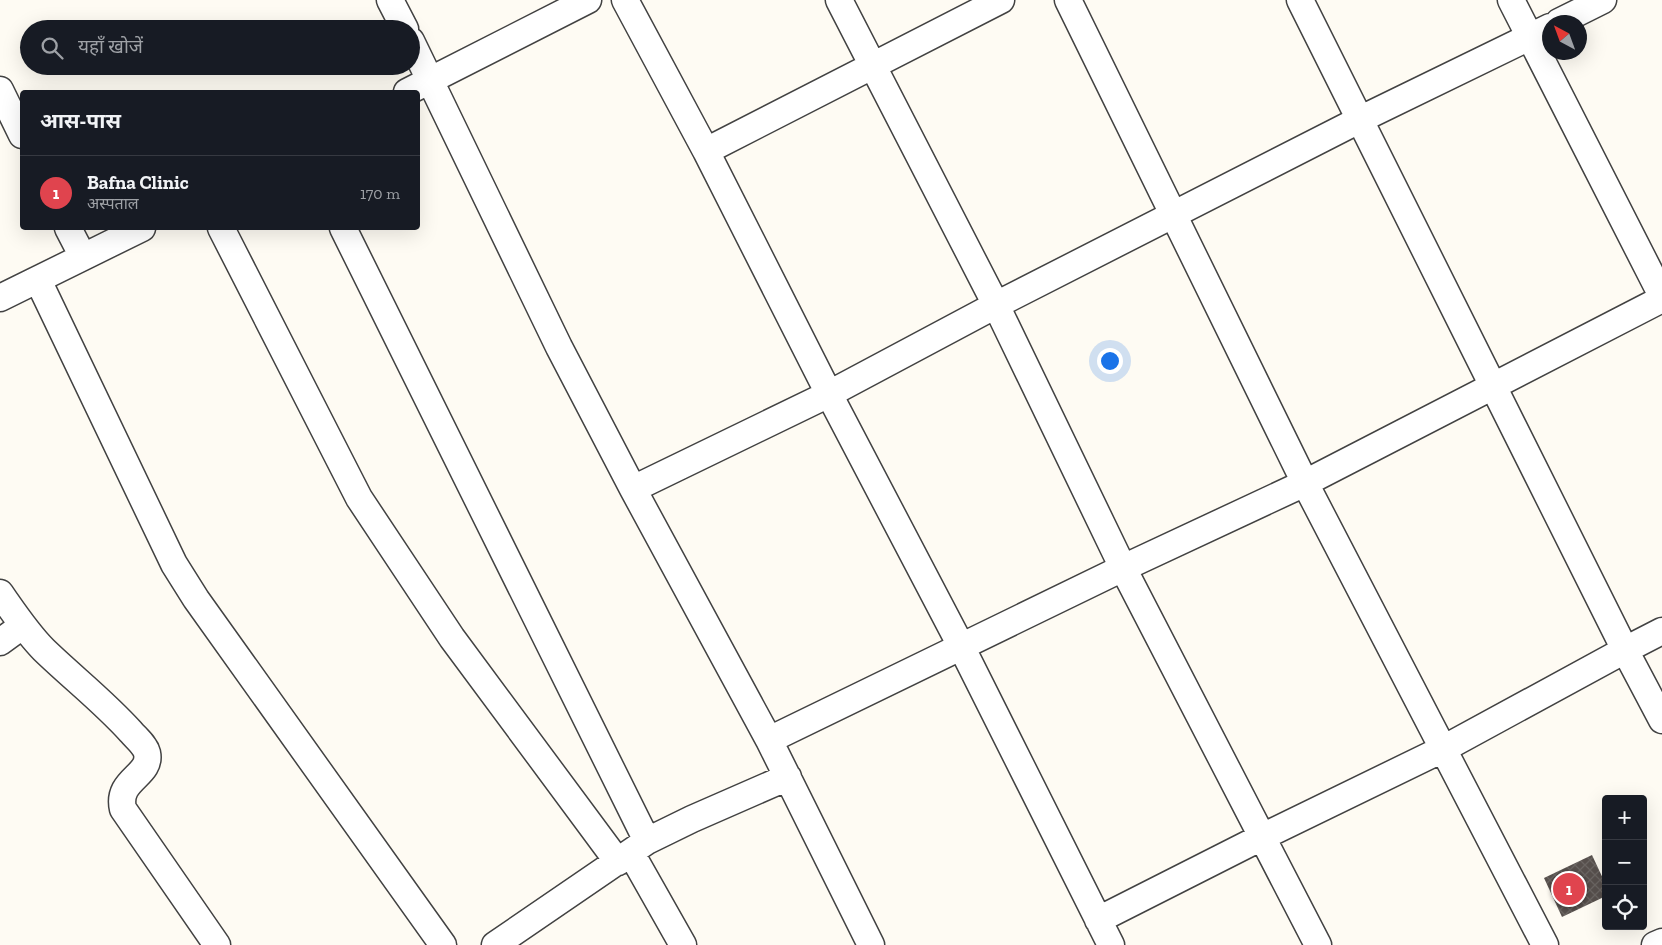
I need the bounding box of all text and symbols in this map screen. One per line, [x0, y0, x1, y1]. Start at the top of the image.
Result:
north arrow [1542, 15, 1587, 60]
search box [20, 20, 420, 75]
icon: search [38, 34, 66, 62]
text: यहाँ खोजें [78, 35, 143, 58]
text: आस-पास [40, 108, 121, 133]
text: Bafna Clinic [87, 171, 189, 194]
text: 1 [53, 184, 59, 203]
text: 170 m [360, 184, 400, 203]
text: अस्पताल [87, 194, 139, 213]
your location [1097, 348, 1123, 374]
map controls [1602, 795, 1647, 930]
button: + [1602, 795, 1647, 840]
button: − [1602, 840, 1647, 885]
pin: 1 [1553, 870, 1585, 908]
button: locate [1602, 885, 1647, 930]

